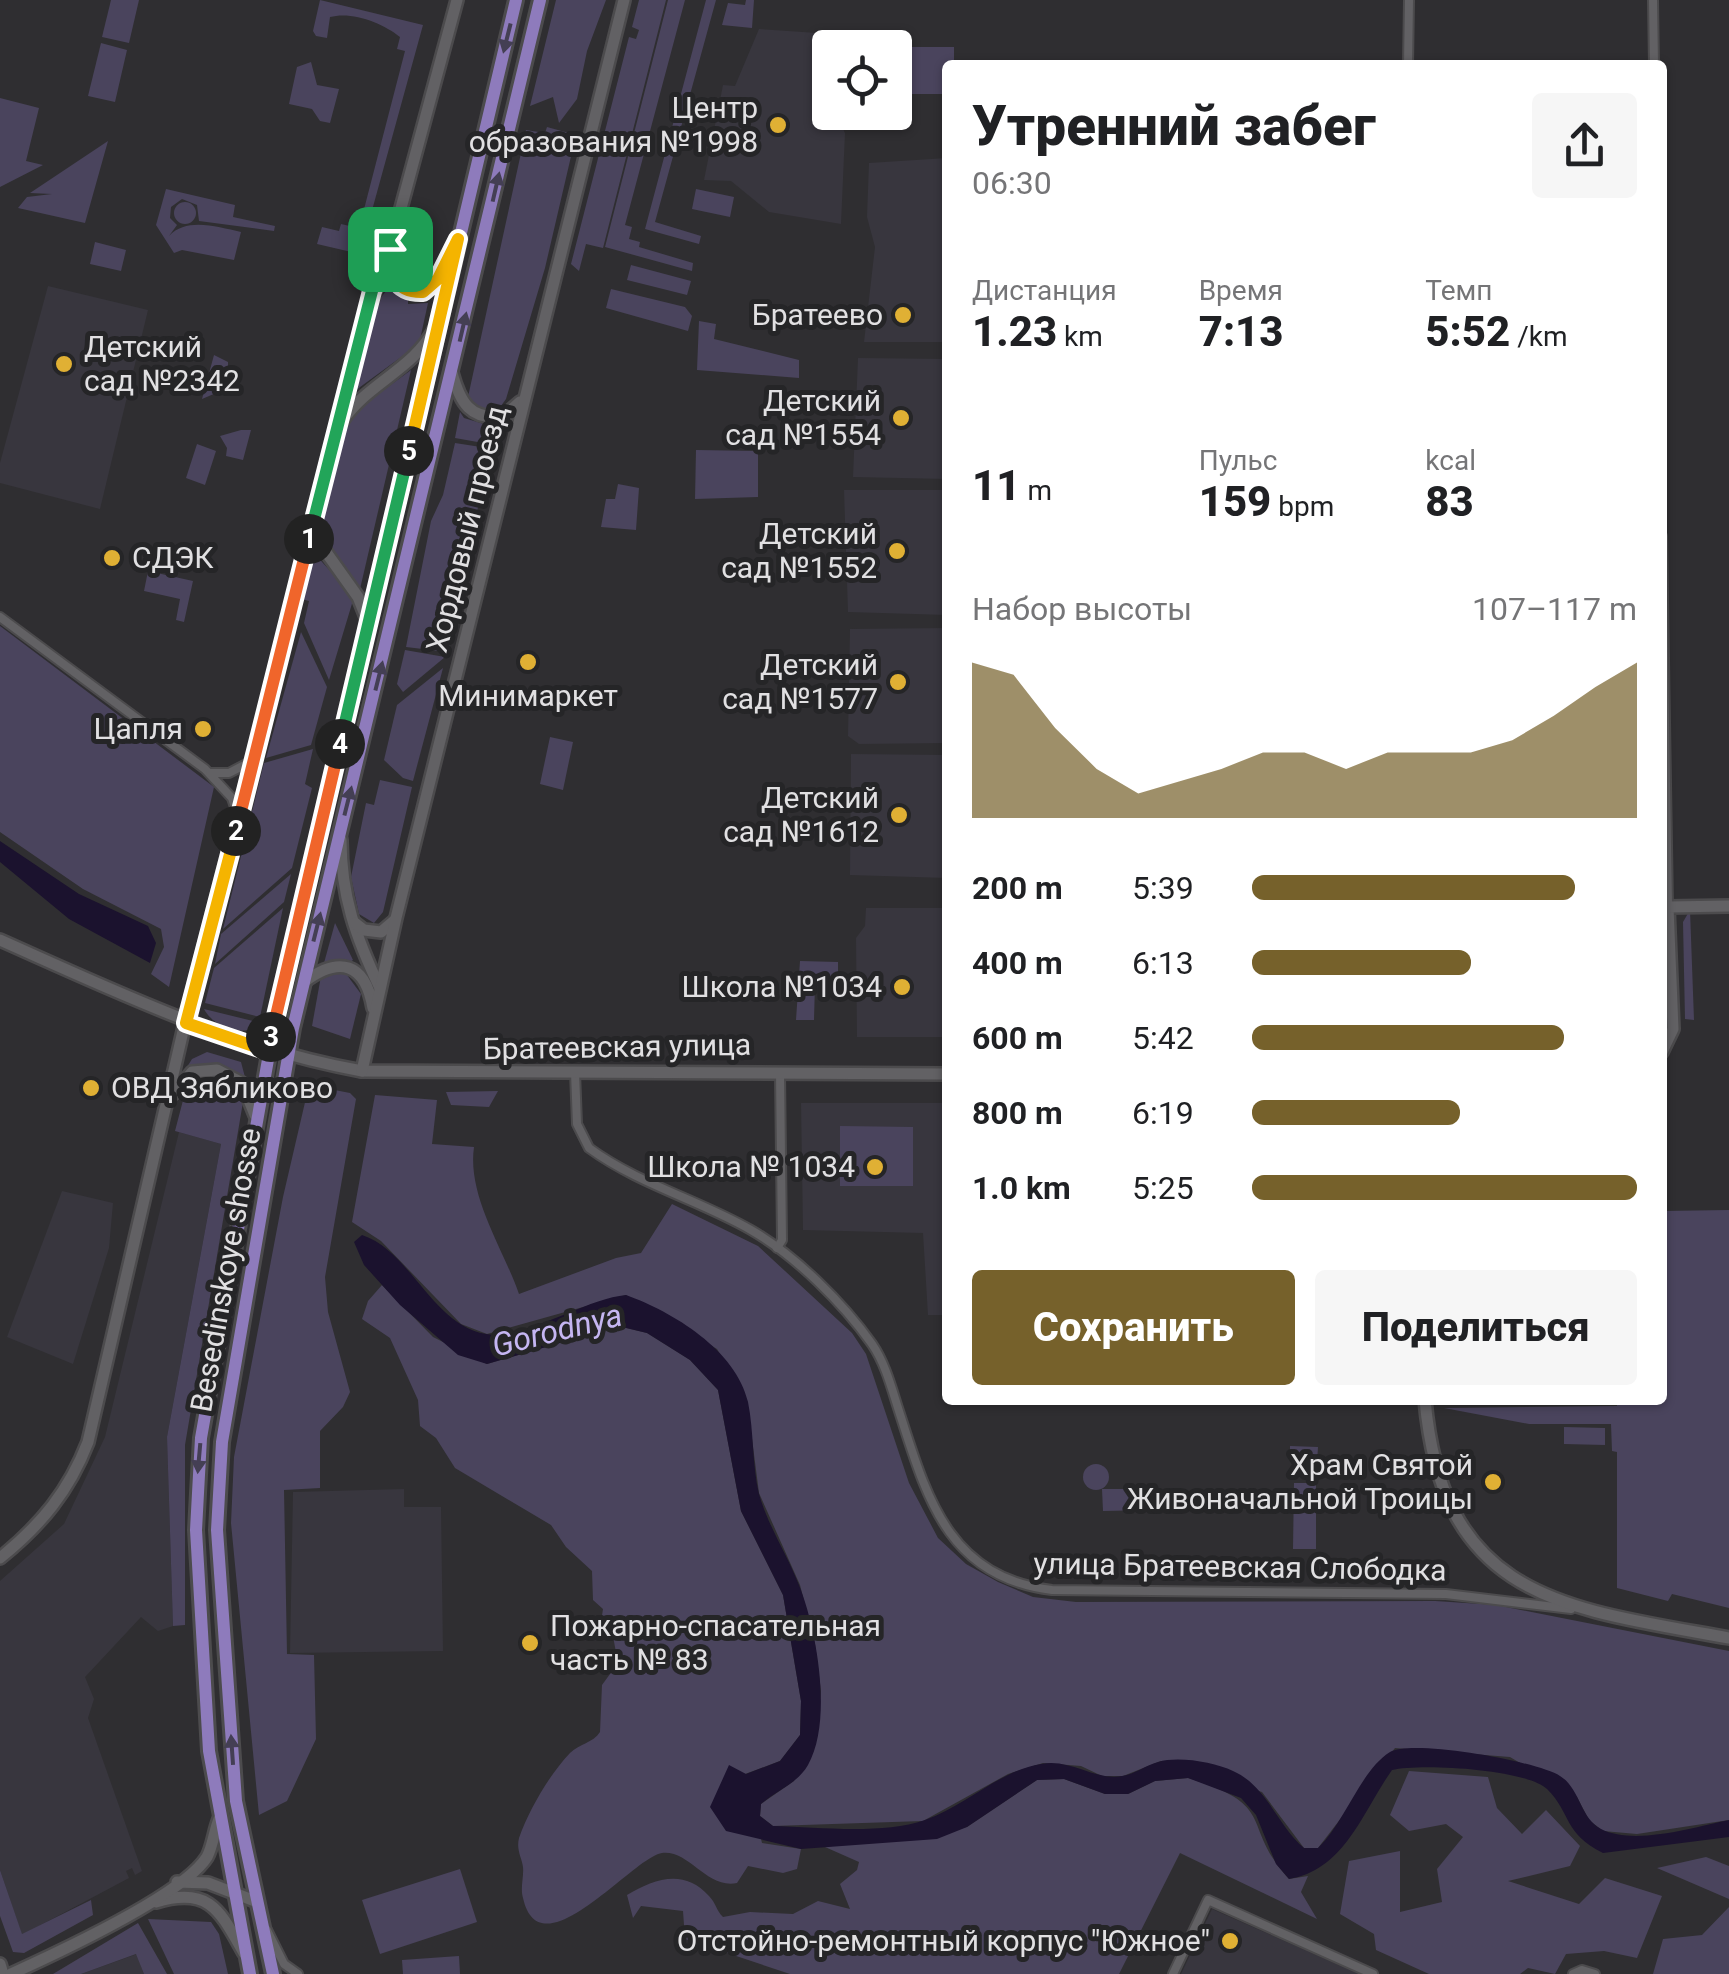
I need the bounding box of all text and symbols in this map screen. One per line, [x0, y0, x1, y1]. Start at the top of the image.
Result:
one-way arrow [499, 23, 514, 54]
map controls [812, 30, 912, 130]
button: locate [812, 30, 912, 130]
place label: Центр образования №1998 [469, 90, 758, 159]
button: share [1532, 93, 1637, 198]
text: Утренний забег [972, 94, 1376, 158]
marker: Центр образования №1998 [767, 114, 789, 136]
text: 06:30 [972, 164, 1052, 202]
one-way arrow [489, 171, 504, 202]
pin [348, 207, 433, 292]
icon: arrive [363, 222, 418, 277]
text: Дистанция [972, 274, 1117, 307]
text: Время [1199, 274, 1283, 307]
text: Темп [1425, 274, 1492, 307]
place label: Братеево [752, 297, 883, 332]
marker: Братеево [892, 304, 914, 326]
text: 1.23 [972, 307, 1057, 356]
text: 7:13 [1199, 307, 1284, 356]
text: 5:52 [1425, 307, 1510, 356]
one-way arrow [456, 311, 471, 342]
text: km [1057, 320, 1103, 353]
text: /km [1510, 320, 1567, 353]
place label: Детский сад №2342 [84, 329, 240, 398]
marker: Детский сад №2342 [53, 353, 75, 375]
place label: Детский сад №1554 [725, 383, 881, 452]
street label: Хордовый проезд [419, 402, 514, 656]
marker: Детский сад №1554 [890, 407, 912, 429]
pin: 5 [384, 426, 434, 476]
text: 5 [401, 434, 417, 467]
text: Пульс [1199, 444, 1277, 477]
text: kcal [1425, 444, 1476, 477]
text: 11 [972, 461, 1020, 510]
text: m [1020, 474, 1052, 507]
text: 159 [1199, 477, 1271, 526]
text: 83 [1425, 477, 1474, 526]
text: bpm [1271, 490, 1334, 523]
pin: 1 [284, 514, 334, 564]
place label: Детский сад №1552 [721, 516, 877, 585]
text: 1 [301, 522, 317, 555]
place label: СДЭК [132, 540, 214, 575]
marker: Детский сад №1552 [886, 540, 908, 562]
marker: СДЭК [101, 547, 123, 569]
text: Набор высоты [972, 590, 1192, 628]
text: 107–117 m [1472, 590, 1637, 628]
place label: Детский сад №1577 [722, 647, 878, 716]
marker: Минимаркет [517, 651, 539, 673]
one-way arrow [372, 660, 387, 691]
marker: Детский сад №1577 [887, 671, 909, 693]
place label: Минимаркет [438, 678, 618, 713]
place label: Цапля [94, 711, 183, 746]
marker: Цапля [192, 718, 214, 740]
pin: 4 [315, 719, 365, 769]
text: 4 [332, 727, 348, 760]
place label: Детский сад №1612 [723, 780, 879, 849]
one-way arrow [341, 785, 357, 816]
marker: Детский сад №1612 [888, 804, 910, 826]
pin: 2 [211, 806, 261, 856]
text: 2 [228, 814, 244, 847]
text: 200 m [972, 869, 1063, 907]
text: 5:39 [1132, 869, 1194, 907]
one-way arrow [310, 911, 326, 942]
text: 400 m [972, 944, 1063, 982]
text: 6:13 [1132, 944, 1194, 982]
place label: Школа №1034 [682, 969, 882, 1004]
marker: Школа №1034 [891, 976, 913, 998]
pin: 3 [246, 1012, 296, 1062]
text: 600 m [972, 1019, 1063, 1057]
text: 5:42 [1132, 1019, 1194, 1057]
text: 3 [263, 1020, 279, 1053]
street label: Братеевская улица [482, 1027, 752, 1066]
place label: ОВД Зябликово [111, 1070, 333, 1105]
marker: ОВД Зябликово [80, 1077, 102, 1099]
text: 800 m [972, 1094, 1063, 1132]
text: 6:19 [1132, 1094, 1194, 1132]
street label: Besedinskoye shosse [183, 1125, 268, 1415]
place label: Школа № 1034 [647, 1149, 855, 1184]
marker: Школа № 1034 [864, 1156, 886, 1178]
text: 1.0 km [972, 1169, 1071, 1207]
text: 5:25 [1132, 1169, 1194, 1207]
button: Сохранить [972, 1270, 1295, 1385]
button: Поделиться [1315, 1270, 1637, 1385]
water label: Gorodnya [488, 1296, 626, 1364]
one-way arrow [191, 1442, 207, 1474]
place label: Храм Святой Живоначальной Троицы [1127, 1447, 1473, 1516]
marker: Храм Святой Живоначальной Троицы [1482, 1471, 1504, 1493]
street label: улица Братеевская Слободка [1033, 1545, 1447, 1588]
place label: Пожарно-спасательная часть № 83 [550, 1608, 881, 1677]
marker: Пожарно-спасательная часть № 83 [519, 1632, 541, 1654]
one-way arrow [224, 1733, 240, 1765]
place label: Отстойно-ремонтный корпус "Южное" [677, 1923, 1210, 1958]
marker: Отстойно-ремонтный корпус "Южное" [1219, 1930, 1241, 1952]

